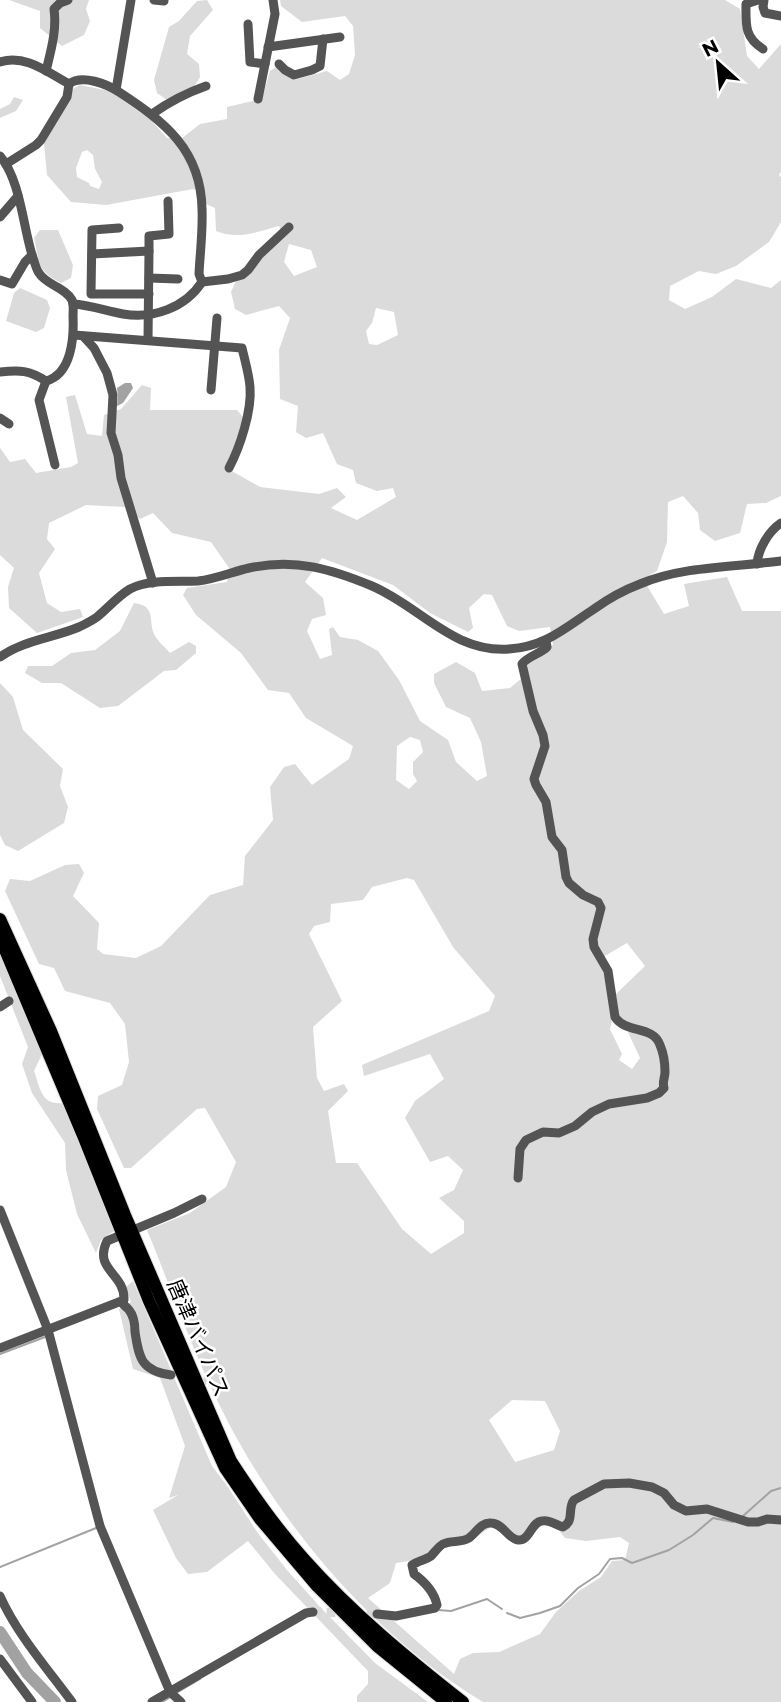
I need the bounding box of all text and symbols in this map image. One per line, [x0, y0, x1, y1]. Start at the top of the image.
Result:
north arrow [683, 28, 753, 98]
text: N [698, 35, 723, 62]
street label: 唐津バイパス [162, 1275, 235, 1400]

